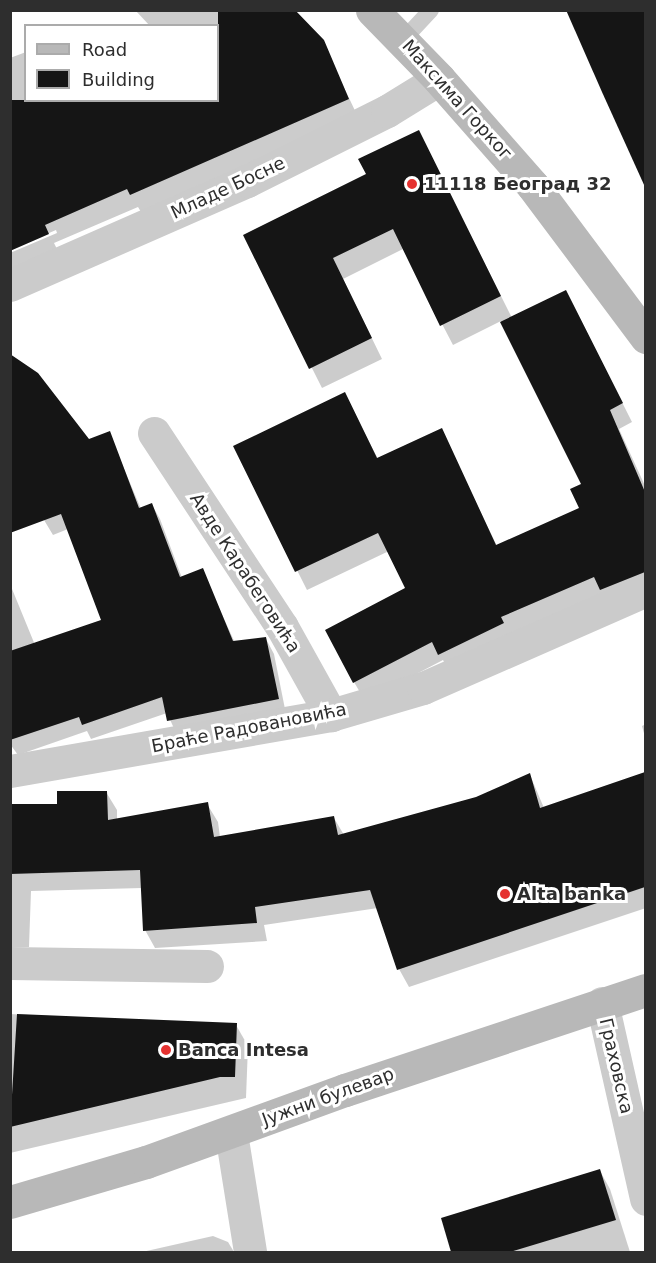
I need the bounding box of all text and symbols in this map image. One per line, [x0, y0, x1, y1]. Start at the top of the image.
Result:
legend [24, 24, 219, 102]
street label: Максима Горког [397, 36, 517, 164]
text: Road [82, 39, 127, 60]
text: Building [82, 69, 155, 90]
street label: Младе Босне [168, 152, 288, 224]
place label: 11118 Београд 32 [424, 173, 611, 195]
marker: 11118 Београд 32 [405, 177, 419, 191]
street label: Авде Карабеговића [185, 489, 305, 657]
street label: Браће Радовановића [150, 698, 348, 758]
place label: Alta banka [517, 883, 626, 905]
marker: Alta banka [498, 887, 512, 901]
street label: Граховска [595, 1016, 637, 1116]
place label: Banca Intesa [178, 1039, 309, 1061]
marker: Banca Intesa [159, 1043, 173, 1057]
street label: Јужни булевар [259, 1063, 397, 1131]

